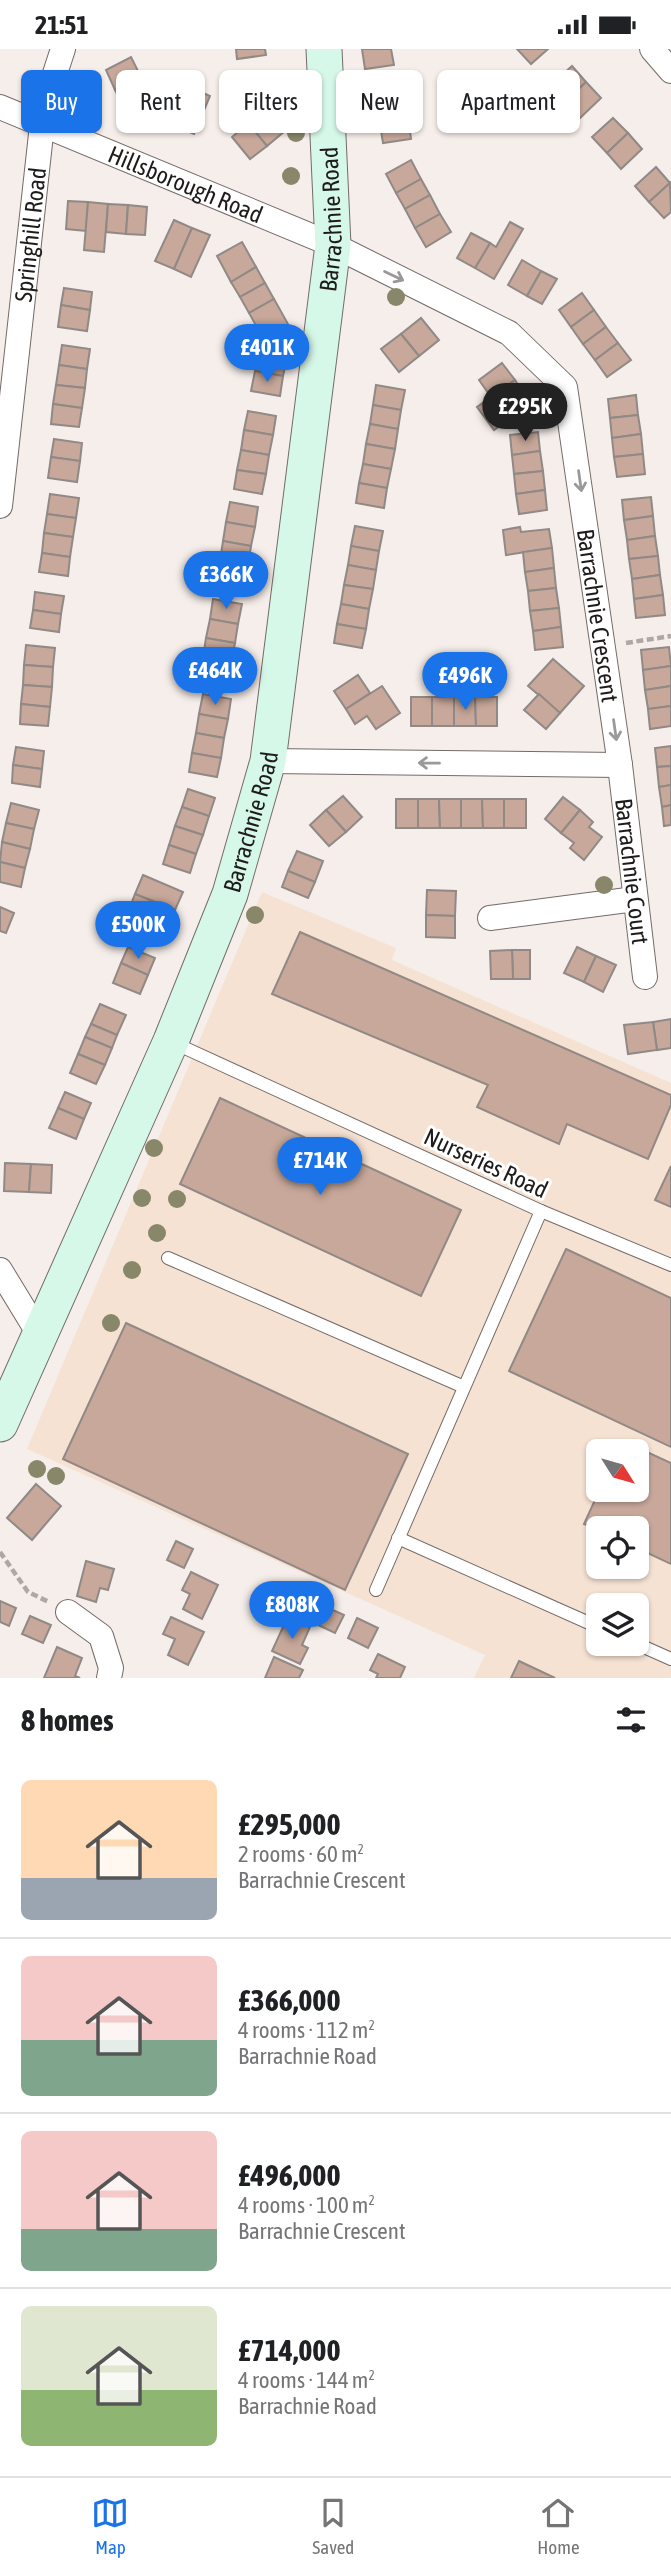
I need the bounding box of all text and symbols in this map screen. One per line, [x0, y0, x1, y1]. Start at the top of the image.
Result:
text: 21:51 [35, 10, 89, 40]
chip: Buy [21, 70, 102, 133]
chip: Rent [116, 70, 205, 133]
chip: Filters [219, 70, 322, 133]
chip: New [336, 70, 423, 133]
chip: Apartment [437, 70, 580, 133]
street label: Hillsborough Road [105, 140, 267, 228]
street label: Barrachnie Road [314, 146, 346, 293]
street label: Springhill Road [9, 166, 51, 303]
one-way arrow [383, 269, 404, 283]
pin: £401K [218, 325, 316, 384]
text: £401K [240, 334, 294, 360]
pin: £295K [476, 383, 574, 443]
text: £295K [498, 393, 552, 419]
one-way arrow [573, 469, 586, 491]
street label: Barrachnie Crescent [572, 527, 624, 704]
pin: £366K [177, 552, 275, 611]
text: £366K [199, 561, 253, 587]
pin: £464K [166, 647, 264, 707]
pin: £496K [416, 653, 514, 712]
text: £464K [188, 657, 242, 683]
text: £496K [438, 662, 492, 688]
one-way arrow [609, 718, 622, 741]
street label: Barrachnie Road [218, 750, 283, 895]
one-way arrow [417, 756, 440, 770]
street label: Barrachnie Court [611, 797, 655, 946]
pin: £500K [89, 901, 187, 961]
text: £500K [111, 911, 165, 937]
street label: Nurseries Road [420, 1123, 552, 1203]
pin: £714K [271, 1137, 369, 1197]
text: £714K [293, 1147, 347, 1173]
north arrow [586, 1439, 649, 1501]
map controls [586, 1439, 649, 1656]
button: locate [586, 1516, 649, 1579]
pin: £808K [243, 1581, 341, 1641]
text: £808K [265, 1591, 319, 1617]
button: layers [586, 1593, 649, 1656]
icon: filters [612, 1701, 650, 1739]
text: 8 homes [21, 1703, 114, 1737]
text: £295,000 [238, 1807, 341, 1841]
icon: home [77, 1808, 161, 1892]
text: 2 rooms · 60 m² [238, 1841, 364, 1867]
text: Barrachnie Crescent [238, 1867, 406, 1893]
text: £366,000 [238, 1983, 341, 2017]
icon: home [77, 1984, 161, 2068]
text: 4 rooms · 112 m² [238, 2017, 375, 2043]
text: Barrachnie Road [238, 2043, 377, 2069]
text: £496,000 [238, 2158, 341, 2192]
icon: home [77, 2159, 161, 2243]
text: 4 rooms · 100 m² [238, 2192, 375, 2218]
text: Barrachnie Crescent [238, 2218, 406, 2244]
text: £714,000 [238, 2333, 341, 2367]
icon: home [77, 2334, 161, 2418]
text: 4 rooms · 144 m² [238, 2367, 375, 2393]
text: Barrachnie Road [238, 2393, 377, 2419]
tab: Map [91, 2494, 129, 2558]
tab: Saved [312, 2494, 354, 2558]
tab: Home [537, 2494, 580, 2558]

